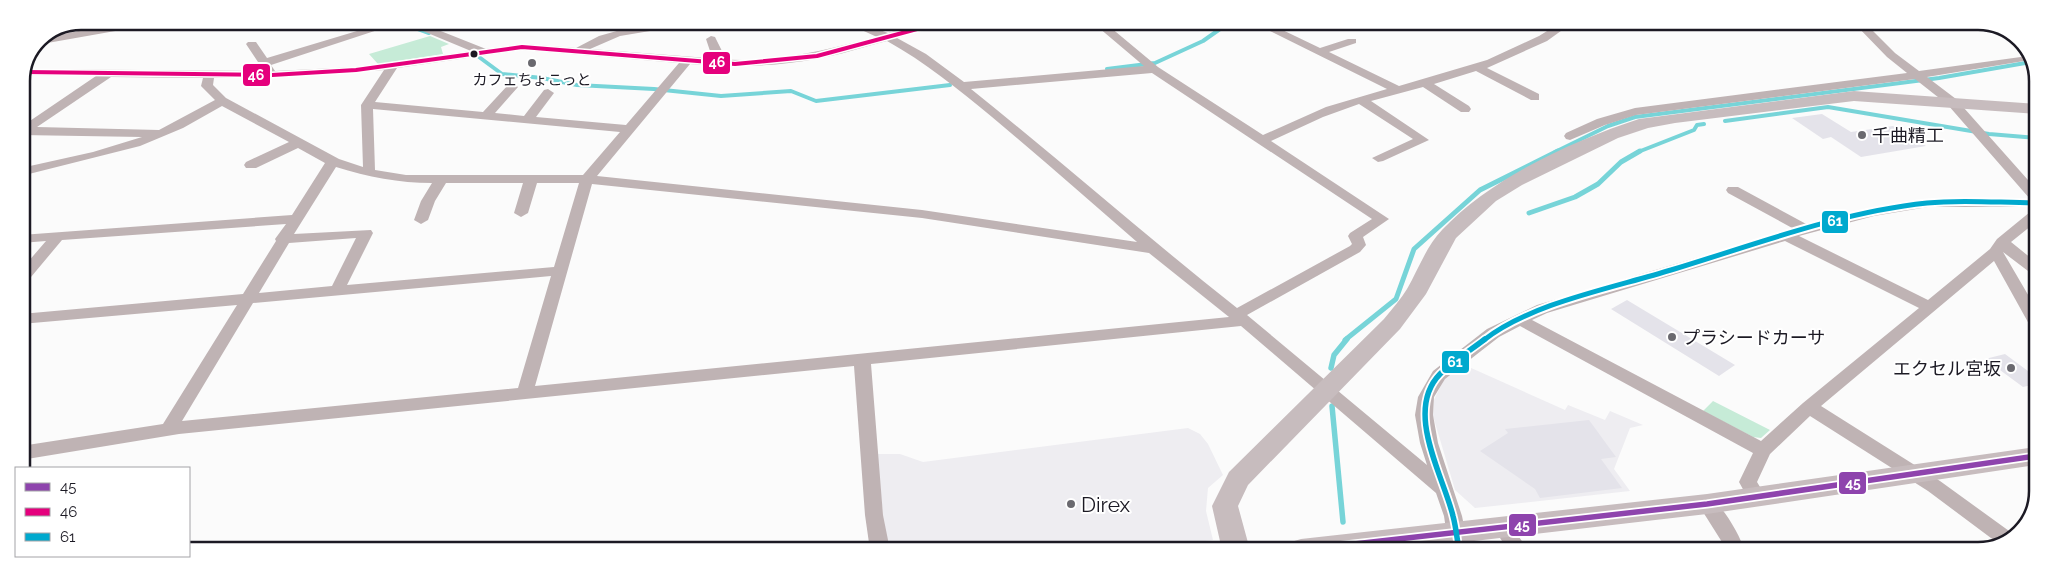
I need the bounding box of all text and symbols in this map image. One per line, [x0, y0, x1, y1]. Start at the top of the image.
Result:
unlabelled marker [469, 49, 479, 59]
line badge: 46 [702, 51, 731, 75]
text: 46 [709, 54, 725, 70]
marker: カフェちょこっと [526, 57, 538, 69]
line badge: 46 [242, 63, 271, 87]
text: 46 [248, 67, 264, 83]
place label: カフェちょこっと [473, 71, 591, 89]
place label: 千曲精工 [1872, 125, 1944, 146]
marker: 千曲精工 [1856, 129, 1868, 141]
line badge: 61 [1821, 210, 1849, 234]
text: 61 [1827, 213, 1843, 229]
place label: プラシードカーサ [1682, 327, 1825, 348]
marker: プラシードカーサ [1666, 331, 1678, 343]
line badge: 61 [1441, 350, 1470, 374]
text: 61 [1447, 354, 1463, 370]
place label: エクセル宮坂 [1893, 358, 2001, 379]
marker: エクセル宮坂 [2005, 362, 2017, 374]
legend [15, 467, 190, 557]
line badge: 45 [1838, 471, 1867, 495]
text: 45 [1845, 475, 1861, 491]
text: 45 [60, 478, 76, 496]
place label: Direx [1081, 492, 1131, 517]
marker: Direx [1065, 498, 1077, 510]
text: 46 [60, 503, 77, 521]
line badge: 45 [1508, 513, 1537, 537]
text: 45 [1514, 517, 1530, 533]
text: 61 [60, 528, 76, 546]

